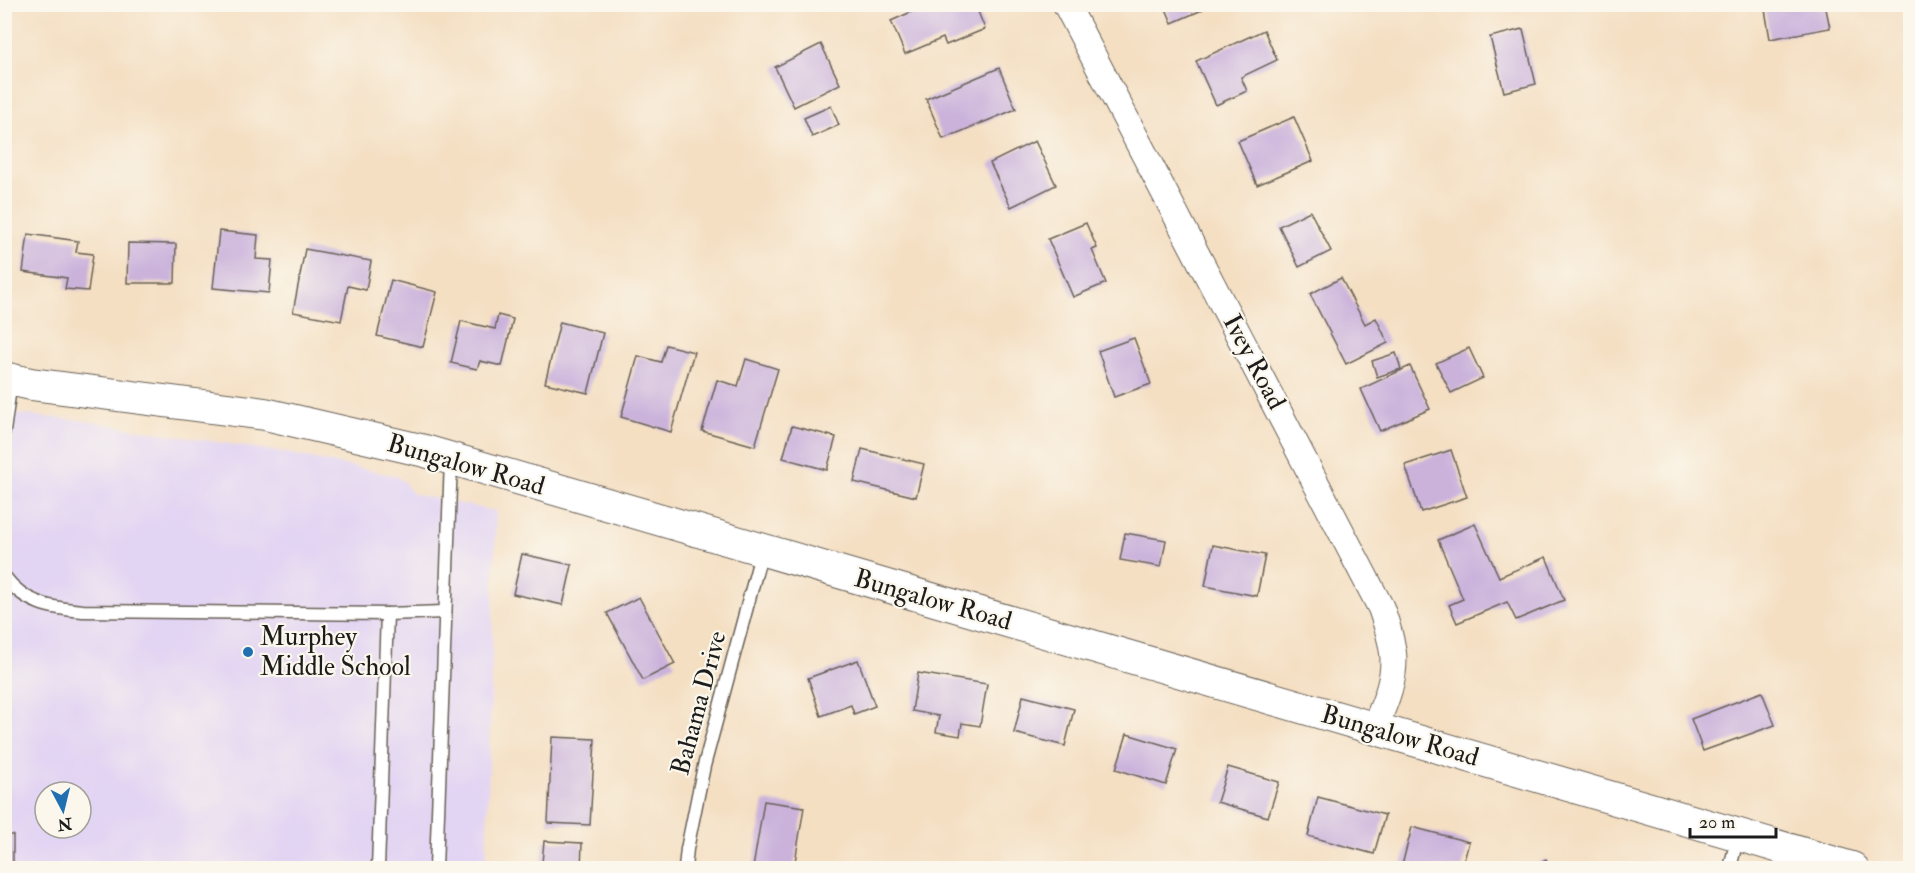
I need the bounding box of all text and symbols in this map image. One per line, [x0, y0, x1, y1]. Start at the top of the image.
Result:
street label: Ivey Road [1216, 309, 1292, 415]
street label: Bungalow Road [384, 427, 549, 503]
street label: Bungalow Road [851, 562, 1016, 638]
place label: Murphey Middle School [260, 621, 411, 683]
street label: Bahama Drive [664, 627, 734, 779]
marker: Murphey Middle School [241, 645, 255, 659]
street label: Bungalow Road [1318, 698, 1483, 774]
north arrow [33, 780, 93, 840]
scale bar [1690, 801, 1776, 839]
text: 20 m [1699, 811, 1735, 834]
text: N [56, 813, 74, 835]

